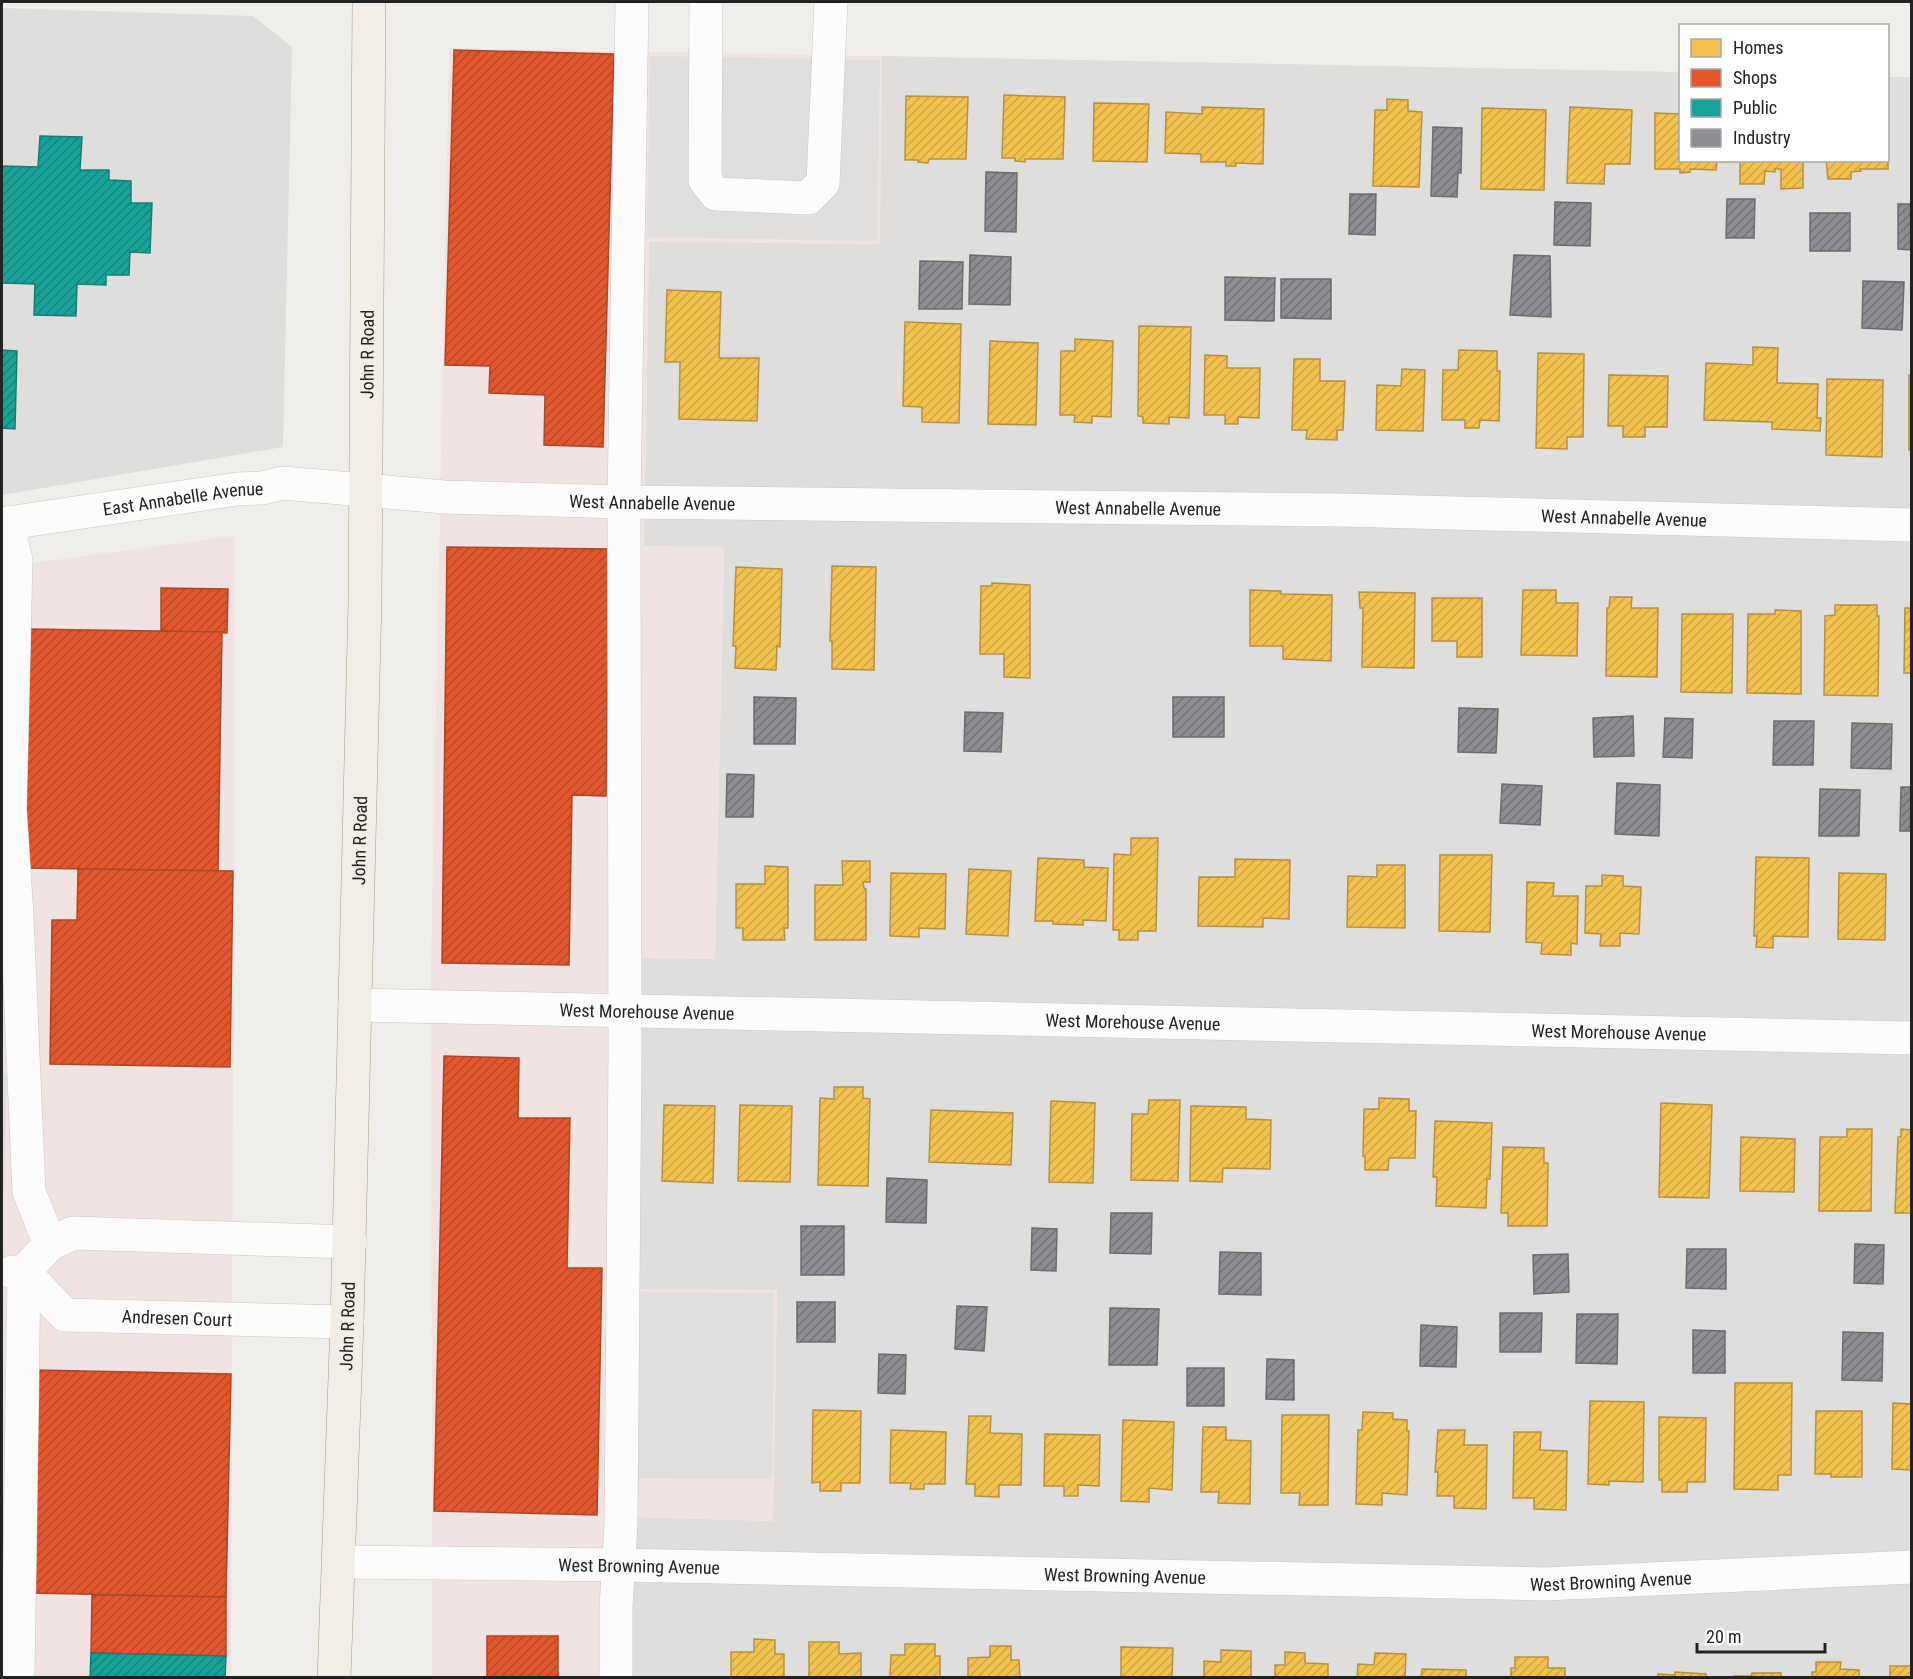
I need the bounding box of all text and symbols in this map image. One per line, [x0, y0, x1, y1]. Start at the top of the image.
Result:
legend [1679, 24, 1889, 162]
text: Homes [1733, 37, 1783, 58]
text: Shops [1733, 67, 1777, 88]
text: Public [1733, 97, 1777, 118]
text: Industry [1733, 127, 1791, 148]
street label: John R Road [356, 310, 377, 399]
street label: East Annabelle Avenue [101, 477, 264, 519]
street label: West Annabelle Avenue [569, 490, 735, 514]
street label: West Annabelle Avenue [1055, 496, 1221, 519]
street label: West Annabelle Avenue [1541, 505, 1707, 530]
street label: John R Road [347, 796, 371, 885]
street label: West Morehouse Avenue [559, 999, 735, 1024]
street label: West Morehouse Avenue [1045, 1009, 1221, 1034]
street label: West Morehouse Avenue [1531, 1019, 1706, 1044]
street label: John R Road [335, 1281, 359, 1371]
street label: Andresen Court [121, 1306, 233, 1330]
street label: West Browning Avenue [558, 1554, 720, 1578]
street label: West Browning Avenue [1044, 1563, 1206, 1588]
street label: West Browning Avenue [1530, 1567, 1692, 1595]
scale bar [1697, 1616, 1824, 1654]
text: 20 m [1706, 1626, 1741, 1647]

